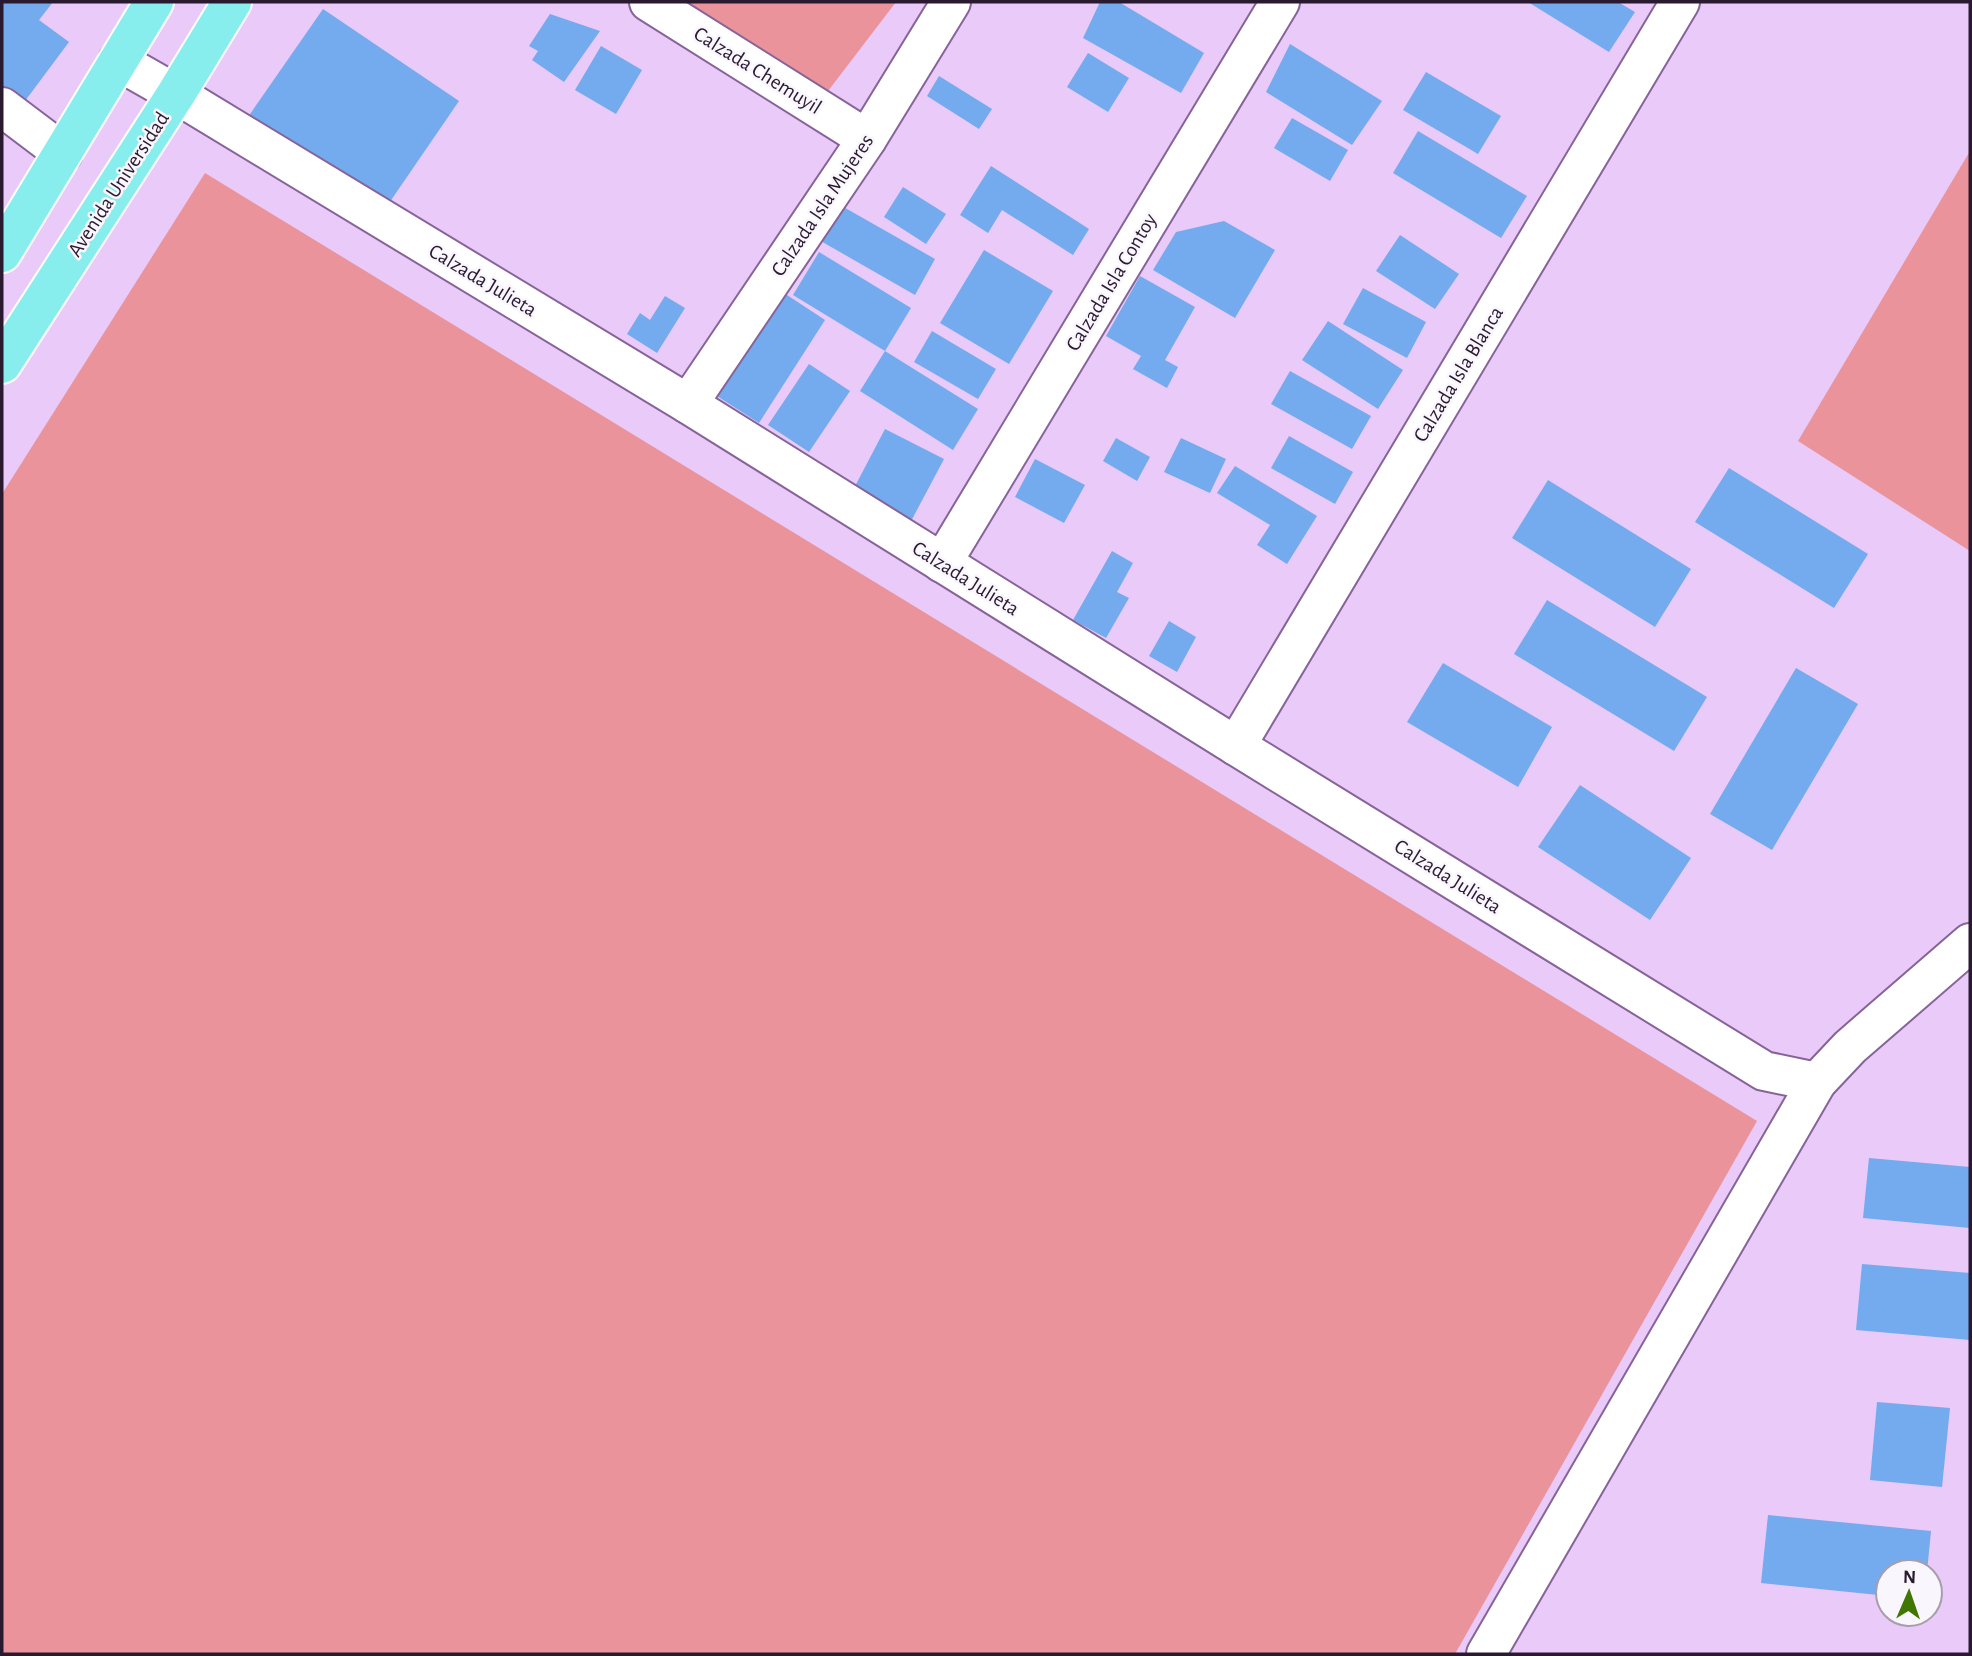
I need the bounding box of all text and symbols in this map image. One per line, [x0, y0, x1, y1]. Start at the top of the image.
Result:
street label: Calzada Chemuyil [690, 23, 825, 118]
street label: Avenida Universidad [64, 108, 173, 260]
street label: Calzada Isla Mujeres [767, 131, 877, 280]
street label: Calzada Isla Contoy [1062, 210, 1161, 355]
street label: Calzada Julieta [425, 240, 540, 321]
street label: Calzada Isla Blanca [1410, 303, 1507, 446]
street label: Calzada Julieta [909, 537, 1023, 620]
street label: Calzada Julieta [1391, 835, 1505, 918]
north arrow [1874, 1558, 1944, 1628]
text: N [1903, 1568, 1916, 1587]

